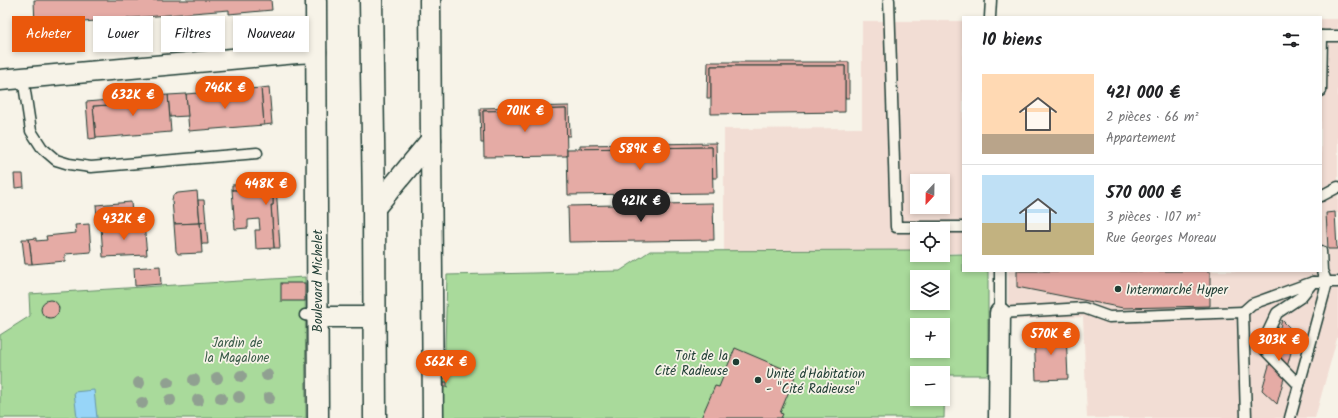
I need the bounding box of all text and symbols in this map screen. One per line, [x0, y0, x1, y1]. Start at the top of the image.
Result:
chip: Acheter [12, 16, 85, 52]
chip: Louer [93, 16, 153, 52]
chip: Filtres [161, 16, 225, 52]
chip: Nouveau [233, 16, 309, 52]
text: 10 biens [982, 27, 1042, 54]
icon: filters [1280, 29, 1302, 51]
pin: 746K € [192, 76, 258, 110]
text: 746K € [204, 78, 246, 99]
text: 421 000 € [1106, 80, 1180, 107]
pin: 632K € [100, 83, 166, 117]
text: 632K € [112, 85, 154, 106]
icon: home [1014, 90, 1062, 138]
pin: 701K € [492, 99, 558, 133]
text: 701K € [506, 101, 544, 122]
text: 2 pièces · 66 m² [1106, 107, 1198, 128]
text: Appartement [1106, 128, 1176, 149]
pin: 589K € [607, 137, 673, 171]
text: 589K € [619, 139, 661, 160]
pin: 448K € [233, 172, 299, 206]
text: 448K € [245, 174, 287, 195]
north arrow [910, 174, 950, 214]
map controls [910, 174, 950, 406]
text: 570 000 € [1106, 180, 1181, 207]
pin: 421K € [608, 189, 674, 223]
text: 421K € [621, 191, 661, 212]
icon: home [1014, 191, 1062, 239]
pin: 432K € [91, 207, 157, 241]
text: 3 pièces · 107 m² [1106, 207, 1200, 228]
text: 432K € [103, 209, 145, 230]
button: locate [910, 222, 950, 262]
text: Rue Georges Moreau [1106, 228, 1216, 249]
street label: Boulevard Michelet [308, 229, 329, 333]
button: layers [910, 270, 950, 310]
place label: Intermarché Hyper [1126, 280, 1228, 301]
marker: Intermarché Hyper [1113, 284, 1123, 294]
button: + [910, 318, 950, 358]
pin: 570K € [1018, 322, 1084, 356]
text: 570K € [1031, 324, 1071, 345]
pin: 303K € [1246, 328, 1312, 362]
text: 303K € [1258, 330, 1300, 351]
park label: Jardin de la Magalone [205, 333, 270, 369]
place label: Toit de la Cité Radieuse [654, 346, 728, 382]
pin: 562K € [413, 350, 479, 384]
text: 562K € [425, 352, 467, 373]
marker: Toit de la Cité Radieuse [731, 357, 741, 367]
place label: Unité d'Habitation - "Cité Radieuse" [766, 364, 865, 400]
button: − [910, 366, 950, 406]
marker: Unité d'Habitation - "Cité Radieuse" [753, 375, 763, 385]

